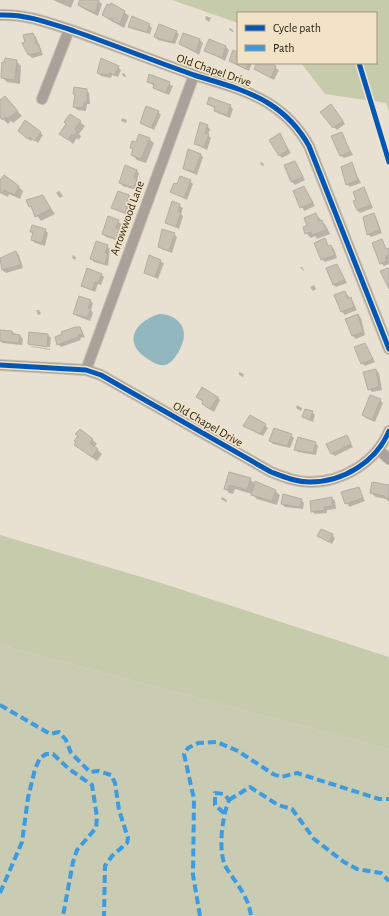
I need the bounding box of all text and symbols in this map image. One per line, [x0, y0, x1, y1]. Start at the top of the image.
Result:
legend [237, 12, 377, 64]
text: Cycle path [273, 22, 321, 35]
text: Path [273, 42, 295, 54]
street label: Old Chapel Drive [175, 52, 253, 88]
street label: Arrowwood Lane [108, 179, 146, 257]
street label: Old Chapel Drive [171, 399, 245, 449]

